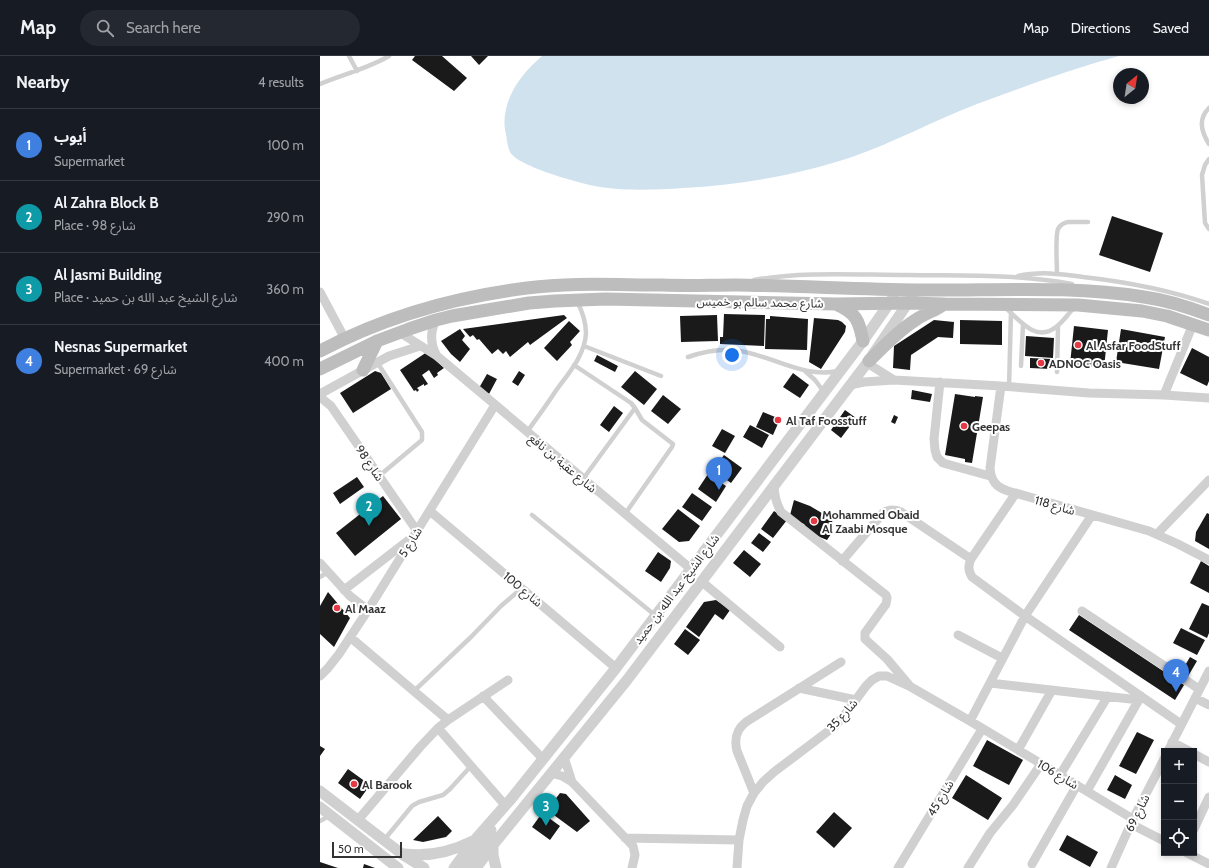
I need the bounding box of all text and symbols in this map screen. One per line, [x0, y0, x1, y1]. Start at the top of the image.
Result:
search box [80, 10, 360, 46]
text: Map [20, 16, 56, 39]
icon: search [94, 17, 116, 39]
text: Search here [126, 19, 201, 37]
text: Map [1023, 19, 1049, 37]
text: Directions [1071, 19, 1131, 37]
text: Saved [1153, 19, 1189, 37]
north arrow [1113, 68, 1149, 104]
text: Nearby [16, 72, 69, 92]
text: 4 results [258, 74, 304, 90]
text: أيوب [54, 128, 87, 146]
text: 1 [27, 137, 31, 153]
text: 100 m [267, 137, 304, 153]
text: Supermarket [54, 153, 125, 169]
text: Al Zahra Block B [54, 194, 159, 212]
text: 2 [26, 209, 32, 225]
text: 290 m [266, 209, 304, 225]
text: Place · شارع 98 [54, 217, 136, 233]
text: Al Jasmi Building [54, 266, 161, 284]
text: 3 [25, 281, 33, 297]
text: 360 m [266, 281, 304, 297]
text: Place · شارع الشيخ عبد الله بن حميد [54, 289, 237, 305]
street label: شارع محمد سالم بو خميس [696, 293, 824, 313]
text: Nesnas Supermarket [54, 338, 187, 356]
place label: Al Asfar FoodStuff [1086, 338, 1181, 353]
marker: Al Asfar FoodStuff [1073, 340, 1083, 350]
your location [722, 345, 742, 365]
text: 4 [25, 353, 33, 369]
text: 400 m [264, 353, 304, 369]
place label: ADNOC Oasis [1049, 356, 1121, 371]
marker: ADNOC Oasis [1036, 358, 1046, 368]
text: Supermarket · شارع 69 [54, 361, 177, 377]
place label: Al Taf Foosstuff [786, 413, 867, 428]
marker: Al Taf Foosstuff [773, 415, 783, 425]
place label: Geepas [972, 419, 1010, 434]
marker: Geepas [959, 421, 969, 431]
street label: شارع عقبة بن نافع [525, 430, 600, 497]
street label: شارع 98 [351, 442, 387, 485]
pin: 1 [706, 457, 732, 490]
street label: شارع 118 [1033, 492, 1077, 520]
pin: 2 [356, 493, 382, 526]
place label: Mohammed Obaid Al Zaabi Mosque [822, 507, 920, 536]
marker: Mohammed Obaid Al Zaabi Mosque [809, 516, 819, 526]
street label: شارع 5 [395, 524, 427, 561]
street label: شارع الشيخ عبد الله بن حميد [630, 531, 724, 648]
street label: شارع 100 [499, 568, 546, 611]
place label: Al Maaz [345, 601, 386, 616]
marker: Al Maaz [332, 603, 342, 613]
pin: 4 [1163, 659, 1189, 692]
street label: شارع 35 [823, 695, 862, 736]
map controls [1161, 748, 1197, 856]
button: + [1161, 748, 1197, 784]
street label: شارع 106 [1034, 756, 1081, 794]
place label: Al Barook [362, 777, 412, 792]
street label: شارع 45 [923, 777, 958, 820]
marker: Al Barook [349, 779, 359, 789]
button: − [1161, 784, 1197, 820]
street label: شارع 69 [1122, 792, 1154, 835]
pin: 3 [533, 793, 559, 826]
button: locate [1161, 820, 1197, 856]
scale bar [332, 840, 402, 859]
text: 50 m [338, 842, 364, 856]

